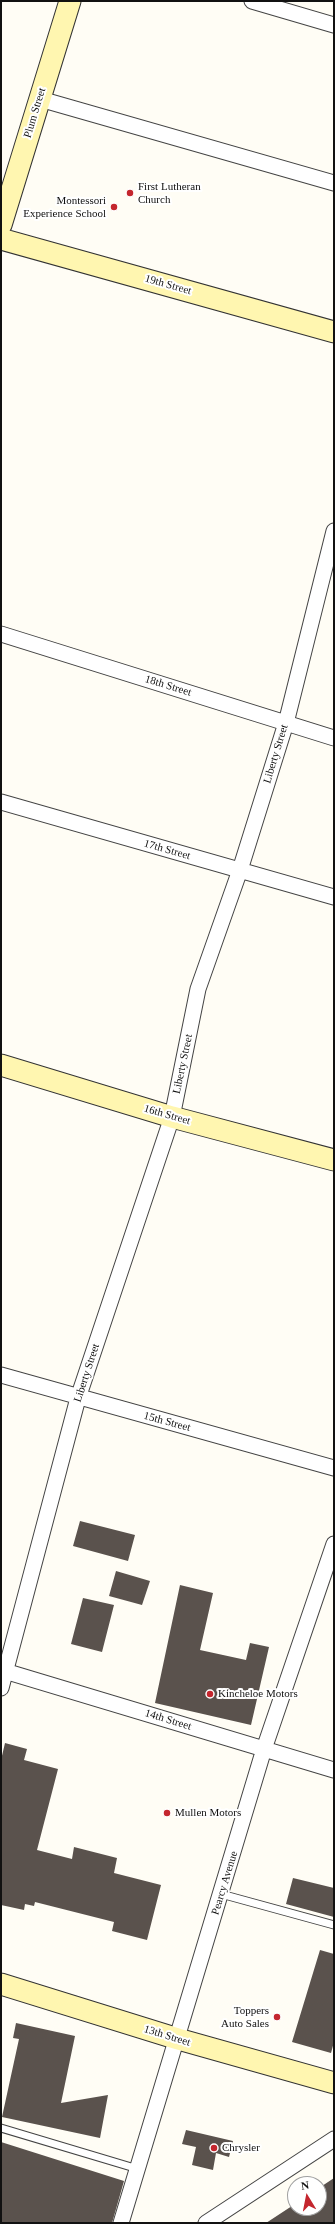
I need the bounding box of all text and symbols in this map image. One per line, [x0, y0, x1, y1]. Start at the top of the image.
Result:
street label: Plum Street [21, 86, 49, 140]
place label: First Lutheran Church [138, 180, 201, 206]
marker: First Lutheran Church [125, 188, 135, 198]
place label: Montessori Experience School [23, 194, 106, 220]
marker: Montessori Experience School [109, 202, 119, 212]
street label: 19th Street [143, 272, 193, 298]
street label: 18th Street [143, 673, 193, 699]
street label: Liberty Street [261, 723, 291, 785]
street label: 17th Street [142, 837, 192, 863]
street label: Liberty Street [170, 1033, 196, 1095]
street label: 16th Street [142, 1102, 192, 1128]
street label: Liberty Street [71, 1342, 103, 1404]
street label: 15th Street [142, 1409, 192, 1435]
place label: Kincheloe Motors [218, 1687, 298, 1701]
marker: Kincheloe Motors [205, 1689, 215, 1699]
street label: 14th Street [143, 1707, 193, 1733]
place label: Mullen Motors [175, 1806, 241, 1820]
marker: Mullen Motors [162, 1808, 172, 1818]
street label: Pearcy Avenue [209, 1849, 241, 1917]
place label: Toppers Auto Sales [221, 2004, 269, 2030]
marker: Toppers Auto Sales [272, 2012, 282, 2022]
street label: 13th Street [142, 2023, 192, 2049]
place label: Chrysler [222, 2141, 260, 2155]
marker: Chrysler [209, 2143, 219, 2153]
north arrow [287, 2176, 327, 2216]
text: N [300, 2179, 310, 2192]

